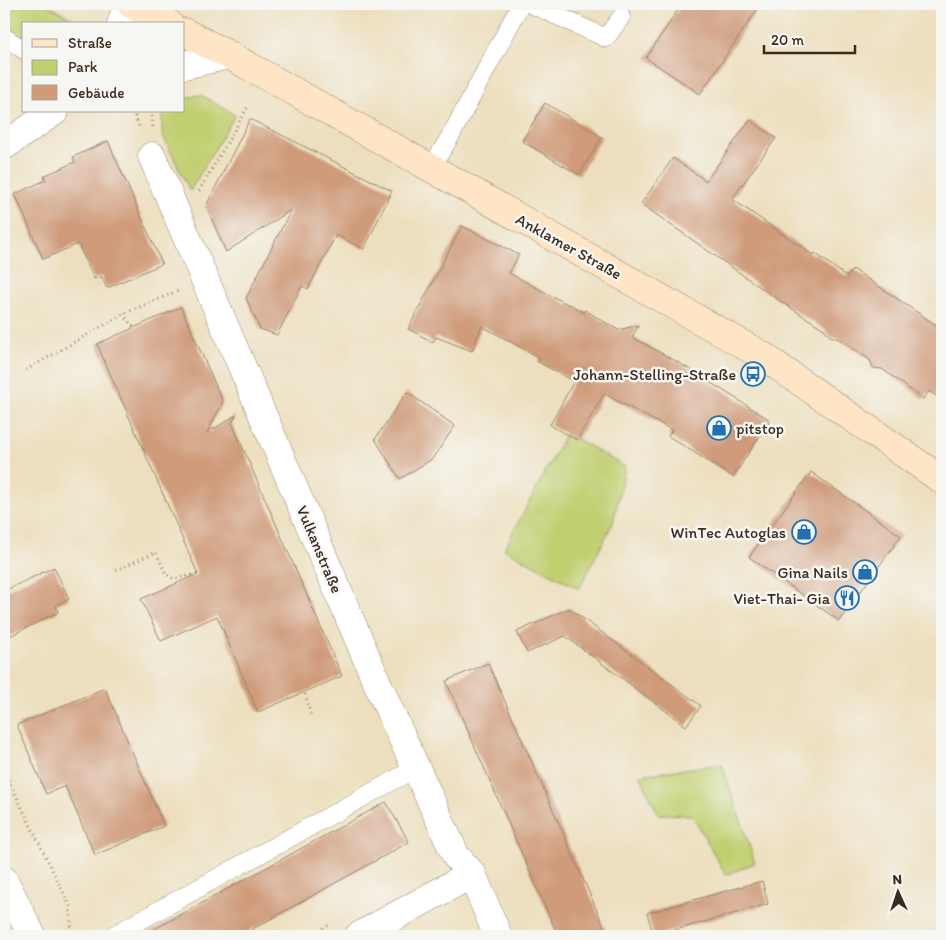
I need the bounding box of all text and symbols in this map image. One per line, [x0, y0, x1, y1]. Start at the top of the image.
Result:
legend [22, 22, 185, 112]
scale bar [764, 22, 855, 54]
text: 20 m [771, 31, 805, 49]
text: Straße [68, 34, 112, 52]
text: Park [68, 58, 98, 76]
text: Gebäude [68, 84, 125, 102]
street label: Anklamer Straße [513, 209, 625, 283]
bus stop icon: Johann-Stelling-Straße [740, 361, 766, 387]
place label: Johann-Stelling-Straße [573, 365, 736, 384]
shop icon: pitstop [706, 415, 732, 441]
place label: pitstop [736, 419, 784, 438]
street label: Vulkanstraße [293, 503, 346, 596]
shop icon: WinTec Autoglas [791, 519, 817, 545]
place label: WinTec Autoglas [671, 523, 786, 542]
shop icon: Gina Nails [852, 559, 878, 585]
place label: Gina Nails [777, 563, 848, 582]
restaurant icon: Viet-Thai- Gia [834, 585, 860, 611]
place label: Viet-Thai- Gia [733, 589, 831, 608]
north arrow [874, 868, 924, 918]
text: N [892, 871, 903, 888]

